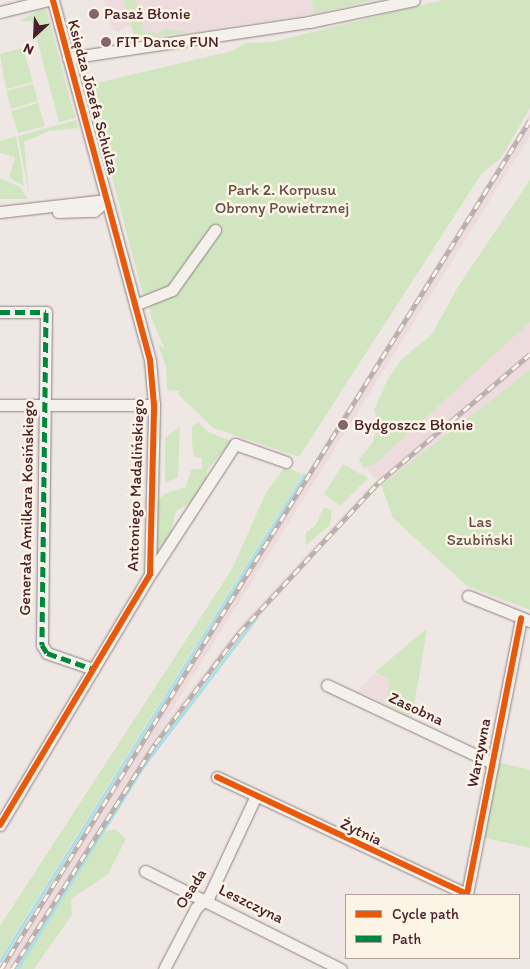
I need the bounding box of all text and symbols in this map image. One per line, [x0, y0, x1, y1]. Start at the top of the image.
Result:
place label: Pasaż Błonie [104, 4, 191, 24]
marker: Pasaż Błonie [88, 8, 100, 20]
north arrow [10, 10, 60, 60]
street label: Księdza Józefa Schulza [63, 18, 123, 176]
place label: FIT Dance FUN [116, 32, 219, 52]
marker: FIT Dance FUN [100, 36, 112, 48]
text: N [21, 39, 36, 59]
park label: Park 2. Korpusu Obrony Powietrznej [215, 180, 349, 218]
street label: Antoniego Madalińskiego [123, 398, 149, 572]
street label: Generała Amilkara Kosińskiego [16, 400, 38, 616]
place label: Bydgoszcz Błonie [354, 415, 474, 435]
marker: Bydgoszcz Błonie [336, 418, 350, 432]
park label: Las Szubiński [447, 512, 513, 550]
street label: Zasobna [385, 688, 447, 730]
street label: Warzywna [463, 717, 495, 789]
street label: Żytnia [337, 814, 385, 850]
street label: Osada [171, 865, 211, 913]
street label: Leszczyna [215, 880, 287, 928]
legend [345, 894, 520, 959]
text: Cycle path [392, 905, 459, 923]
text: Path [392, 930, 421, 948]

